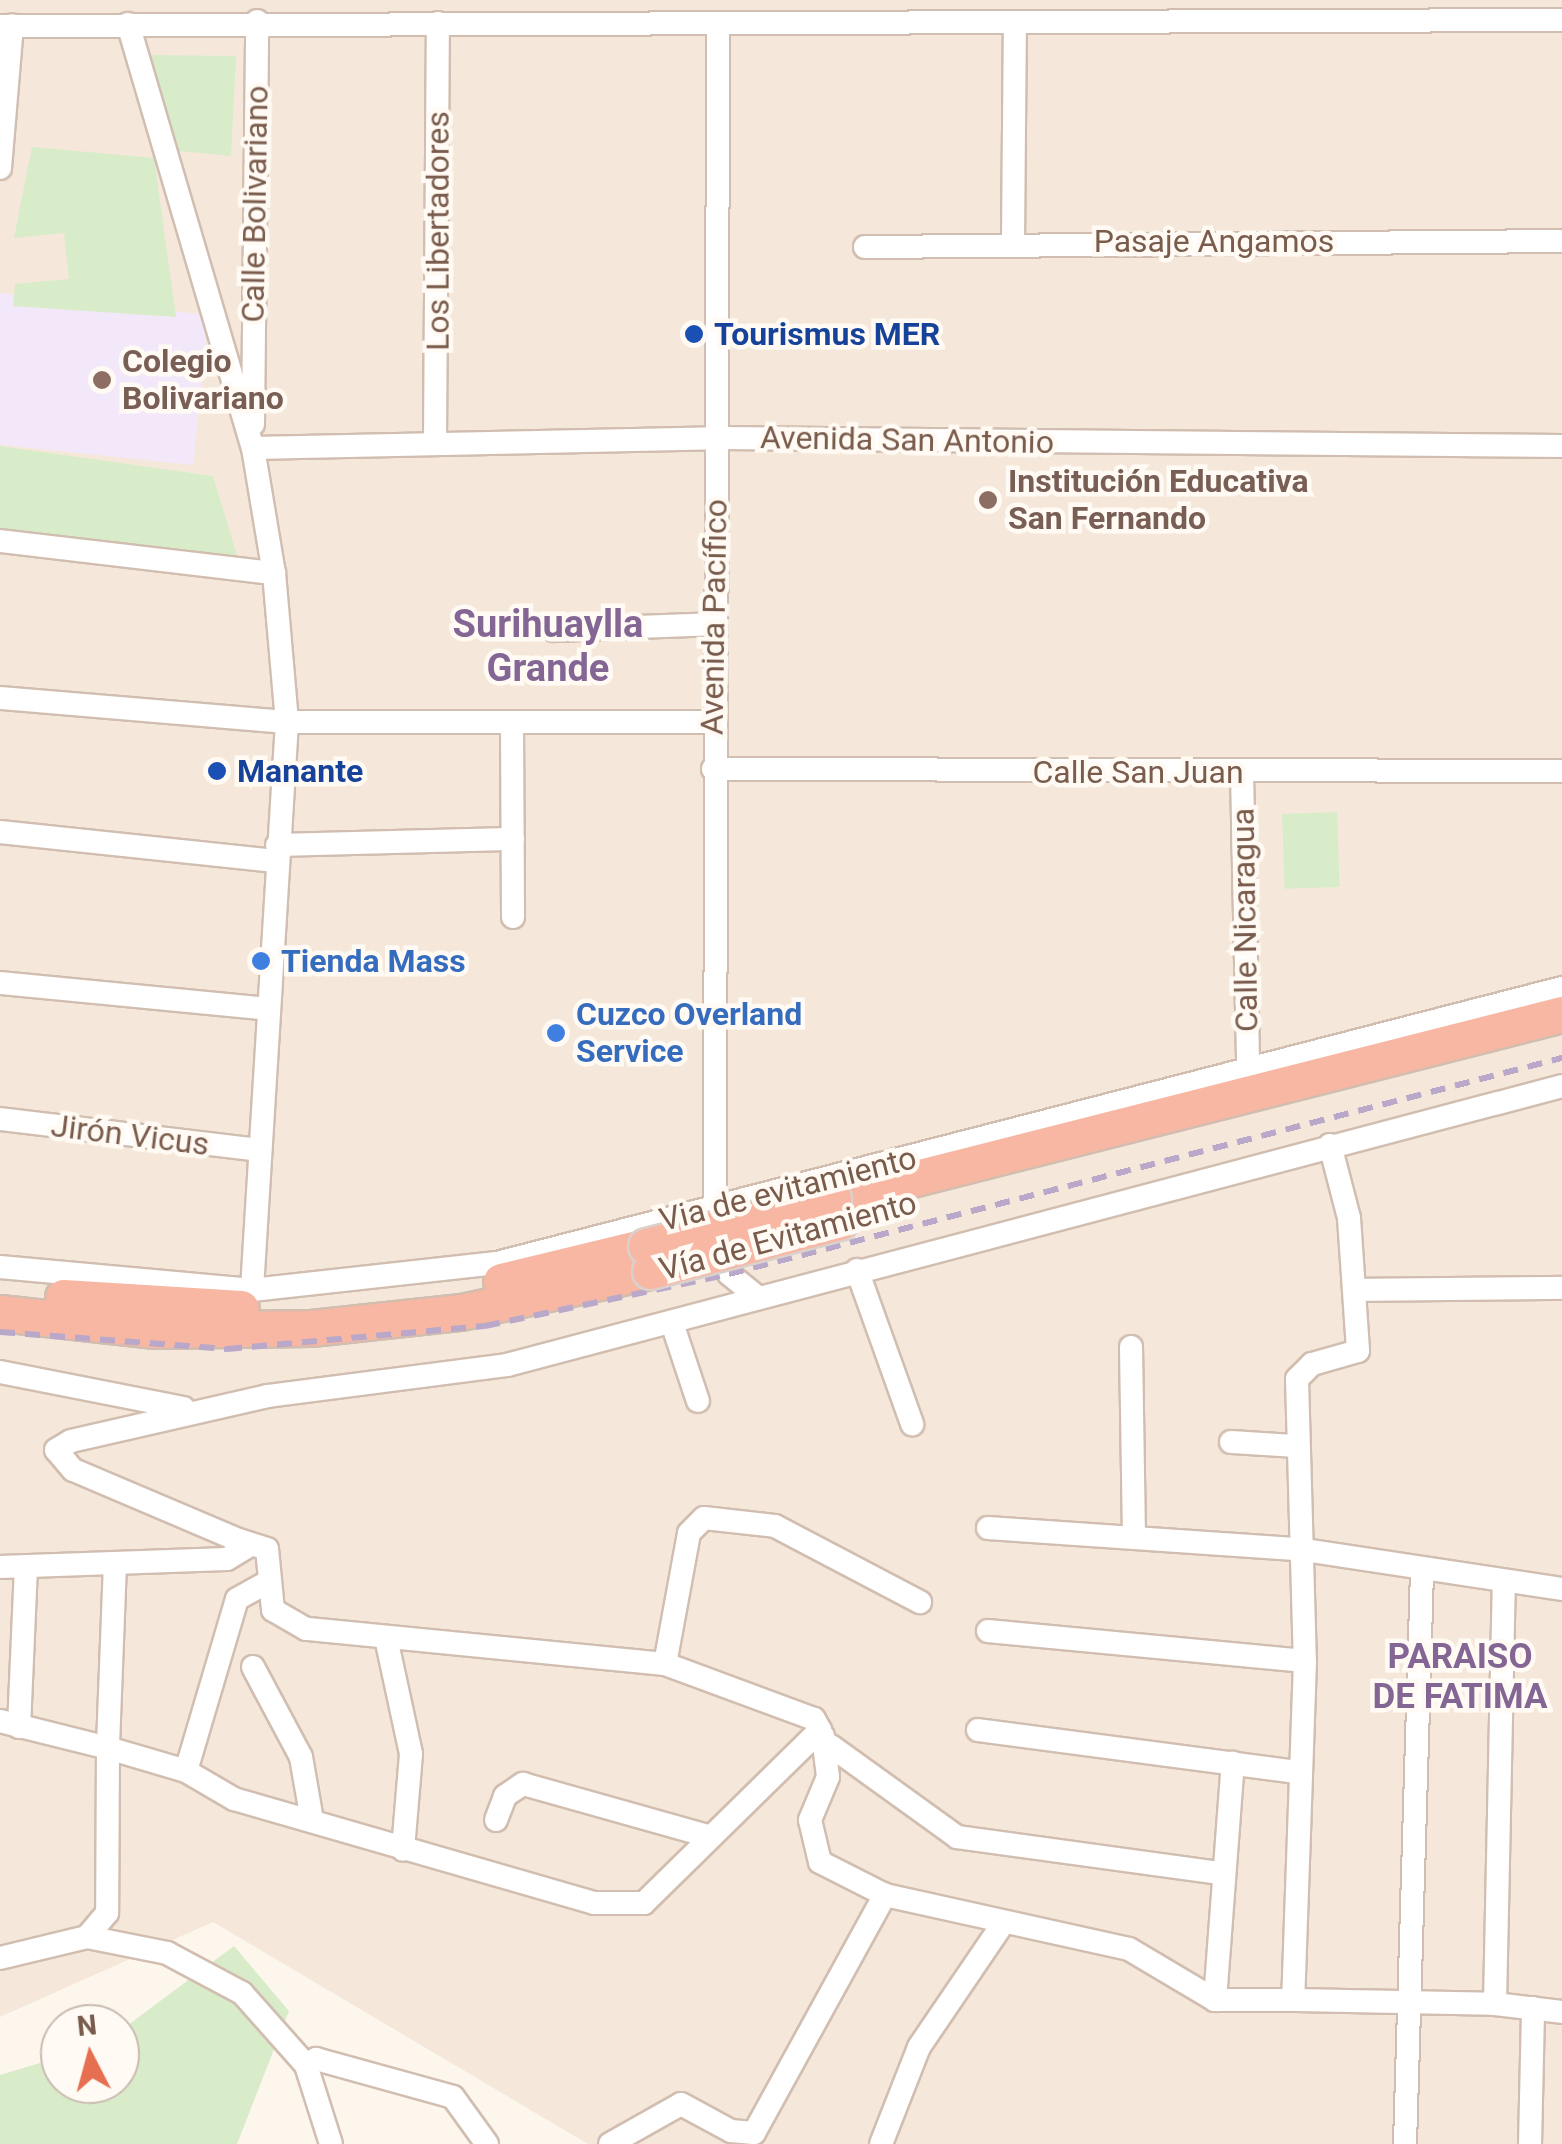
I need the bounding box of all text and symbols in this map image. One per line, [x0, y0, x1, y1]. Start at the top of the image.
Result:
street label: Calle Bolivariano [234, 85, 276, 323]
street label: Los Libertadores [419, 111, 457, 351]
street label: Pasaje Angamos [1094, 222, 1334, 260]
place label: Tourismus MER [714, 315, 940, 353]
marker: Tourismus MER [683, 323, 705, 345]
place label: Colegio Bolivariano [122, 343, 284, 418]
marker: Colegio Bolivariano [91, 369, 113, 391]
street label: Avenida San Antonio [760, 418, 1054, 462]
place label: Institución Educativa San Fernando [1008, 463, 1309, 538]
marker: Institución Educativa San Fernando [977, 489, 999, 511]
street label: Avenida Pacífico [693, 499, 735, 735]
district label: Surihuaylla Grande [453, 602, 643, 692]
place label: Manante [237, 752, 363, 790]
street label: Calle San Juan [1032, 753, 1244, 791]
marker: Manante [206, 760, 228, 782]
street label: Calle Nicaragua [1224, 808, 1266, 1032]
place label: Tienda Mass [281, 942, 466, 980]
marker: Tienda Mass [250, 950, 272, 972]
place label: Cuzco Overland Service [576, 996, 802, 1071]
marker: Cuzco Overland Service [545, 1022, 567, 1044]
street label: Jirón Vicus [49, 1106, 211, 1164]
street label: Via de evitamiento [656, 1139, 920, 1239]
street label: Vía de Evitamiento [655, 1183, 921, 1289]
district label: PARAISO DE FATIMA [1373, 1636, 1547, 1718]
north arrow [40, 2004, 140, 2104]
text: N [75, 2008, 99, 2043]

